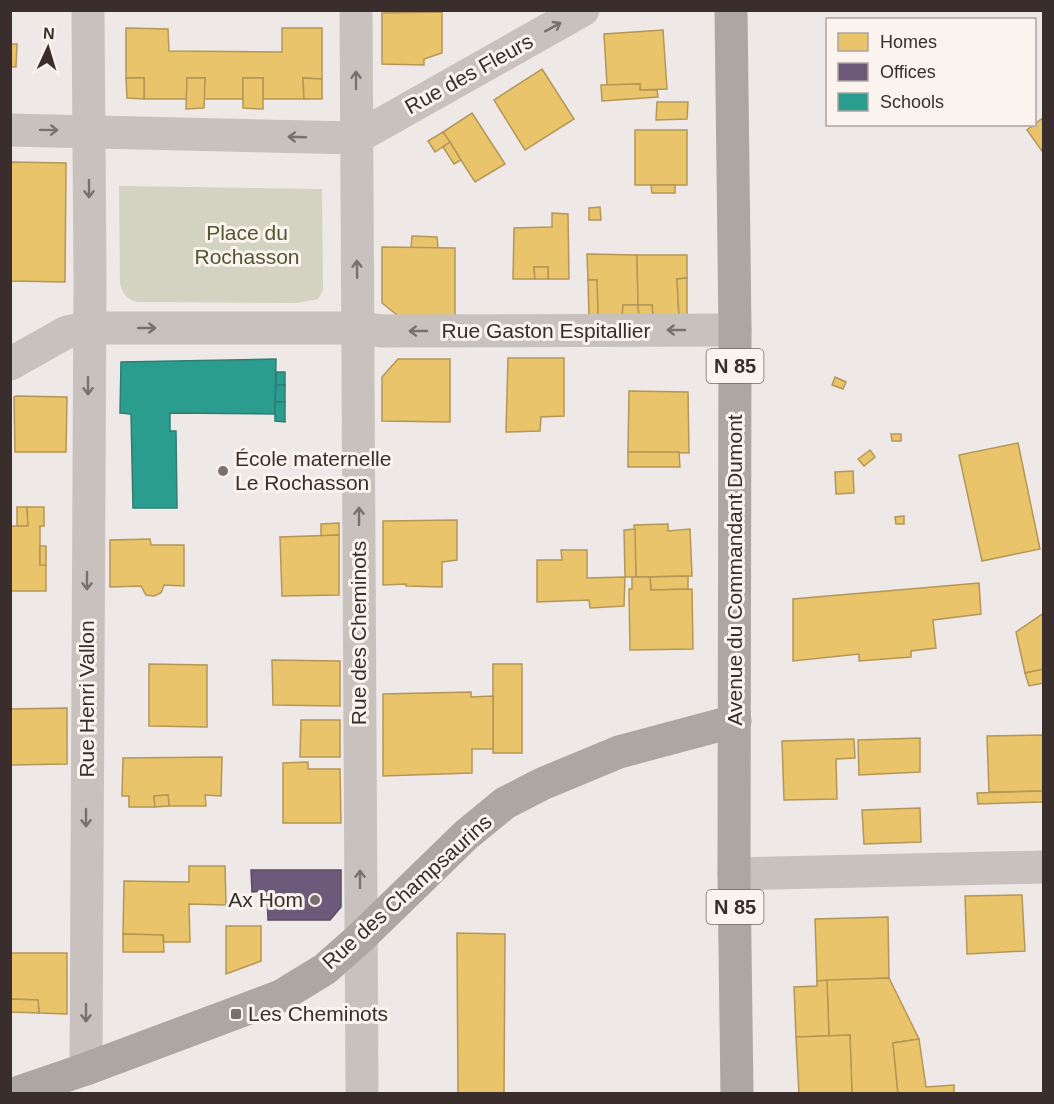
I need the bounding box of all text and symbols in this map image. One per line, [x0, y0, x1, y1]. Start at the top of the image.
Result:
north arrow [18, 18, 78, 78]
legend [826, 18, 1036, 126]
one-way arrow [544, 21, 561, 33]
text: N [43, 25, 55, 42]
street label: Rue des Fleurs [401, 29, 537, 118]
text: Homes [880, 32, 937, 52]
text: Offices [880, 62, 936, 82]
one-way arrow [350, 70, 362, 90]
text: Schools [880, 92, 944, 112]
one-way arrow [39, 124, 59, 136]
one-way arrow [288, 131, 308, 142]
one-way arrow [83, 179, 95, 199]
park label: Place du Rochasson [194, 221, 300, 268]
one-way arrow [351, 260, 363, 280]
street label: Rue Gaston Espitallier [442, 319, 650, 342]
one-way arrow [136, 322, 156, 334]
one-way arrow [667, 324, 687, 336]
one-way arrow [409, 325, 429, 337]
road number: N 85 [706, 349, 764, 383]
one-way arrow [82, 376, 94, 396]
street label: Avenue du Commandant Dumont [723, 414, 746, 726]
place label: École maternelle Le Rochasson [235, 447, 391, 494]
marker: École maternelle Le Rochasson [216, 464, 230, 478]
one-way arrow [353, 507, 364, 527]
street label: Rue des Cheminots [347, 541, 370, 725]
one-way arrow [81, 571, 93, 591]
street label: Rue Henri Vallon [75, 620, 98, 778]
one-way arrow [80, 808, 92, 828]
street label: Rue des Champsaurins [317, 810, 496, 974]
one-way arrow [354, 870, 366, 890]
place label: Ax Hom [228, 888, 303, 911]
road number: N 85 [706, 890, 764, 924]
marker: Ax Hom [308, 893, 322, 907]
place label: Les Cheminots [248, 1002, 388, 1025]
one-way arrow [80, 1003, 92, 1023]
marker: Les Cheminots [229, 1007, 243, 1021]

